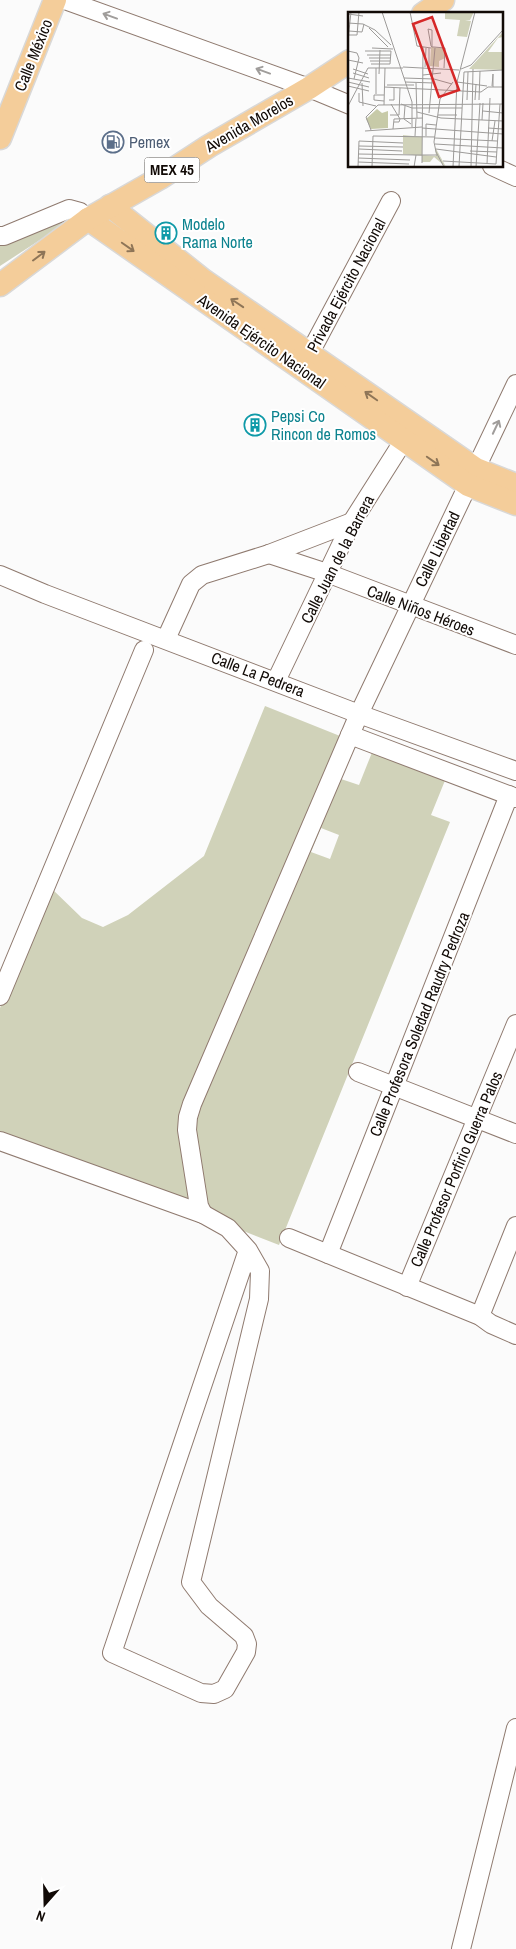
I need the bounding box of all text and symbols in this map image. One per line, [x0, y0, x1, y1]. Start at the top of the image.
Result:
one-way arrow [103, 11, 118, 20]
inset map [348, 12, 504, 168]
street label: Calle México [9, 16, 57, 94]
one-way arrow [256, 66, 271, 75]
street label: Avenida Morelos [200, 89, 297, 158]
fuel station icon: Pemex [101, 130, 125, 154]
place label: Pemex [129, 131, 170, 153]
road number: MEX 45 [144, 158, 200, 182]
place label: Modelo Rama Norte [182, 213, 253, 253]
street label: Privada Ejército Nacional [301, 214, 391, 356]
building icon: Modelo Rama Norte [154, 221, 178, 245]
one-way arrow [121, 242, 135, 252]
one-way arrow [32, 251, 46, 261]
street label: Avenida Ejército Nacional [193, 288, 330, 393]
one-way arrow [231, 298, 245, 308]
one-way arrow [364, 391, 378, 401]
place label: Pepsi Co Rincon de Romos [271, 405, 376, 445]
building icon: Pepsi Co Rincon de Romos [243, 413, 267, 437]
one-way arrow [492, 420, 501, 435]
one-way arrow [426, 456, 440, 466]
street label: Calle Juan de la Barrera [295, 490, 379, 627]
street label: Calle Libertad [409, 507, 465, 591]
street label: Calle Niños Héroes [364, 579, 478, 641]
street label: Calle La Pedrera [208, 646, 309, 702]
street label: Calle Profesora Soledad Raudry Pedroza [364, 908, 475, 1140]
street label: Calle Profesor Porfirio Guerra Palos [405, 1068, 507, 1270]
north arrow [20, 1879, 70, 1929]
text: N [34, 1906, 48, 1926]

